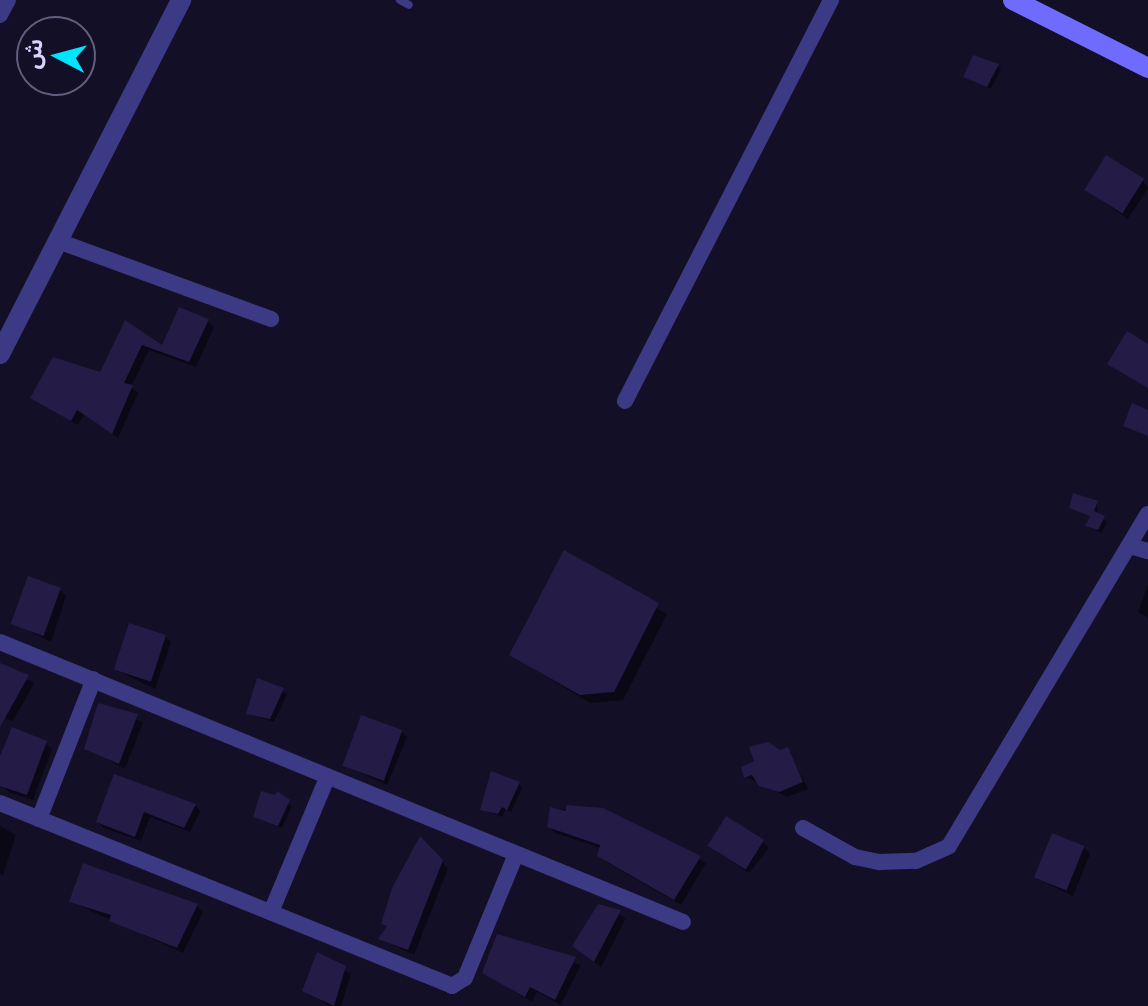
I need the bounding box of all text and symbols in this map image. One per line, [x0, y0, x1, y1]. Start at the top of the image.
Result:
north arrow [16, 16, 96, 96]
text: ش [19, 37, 49, 70]

